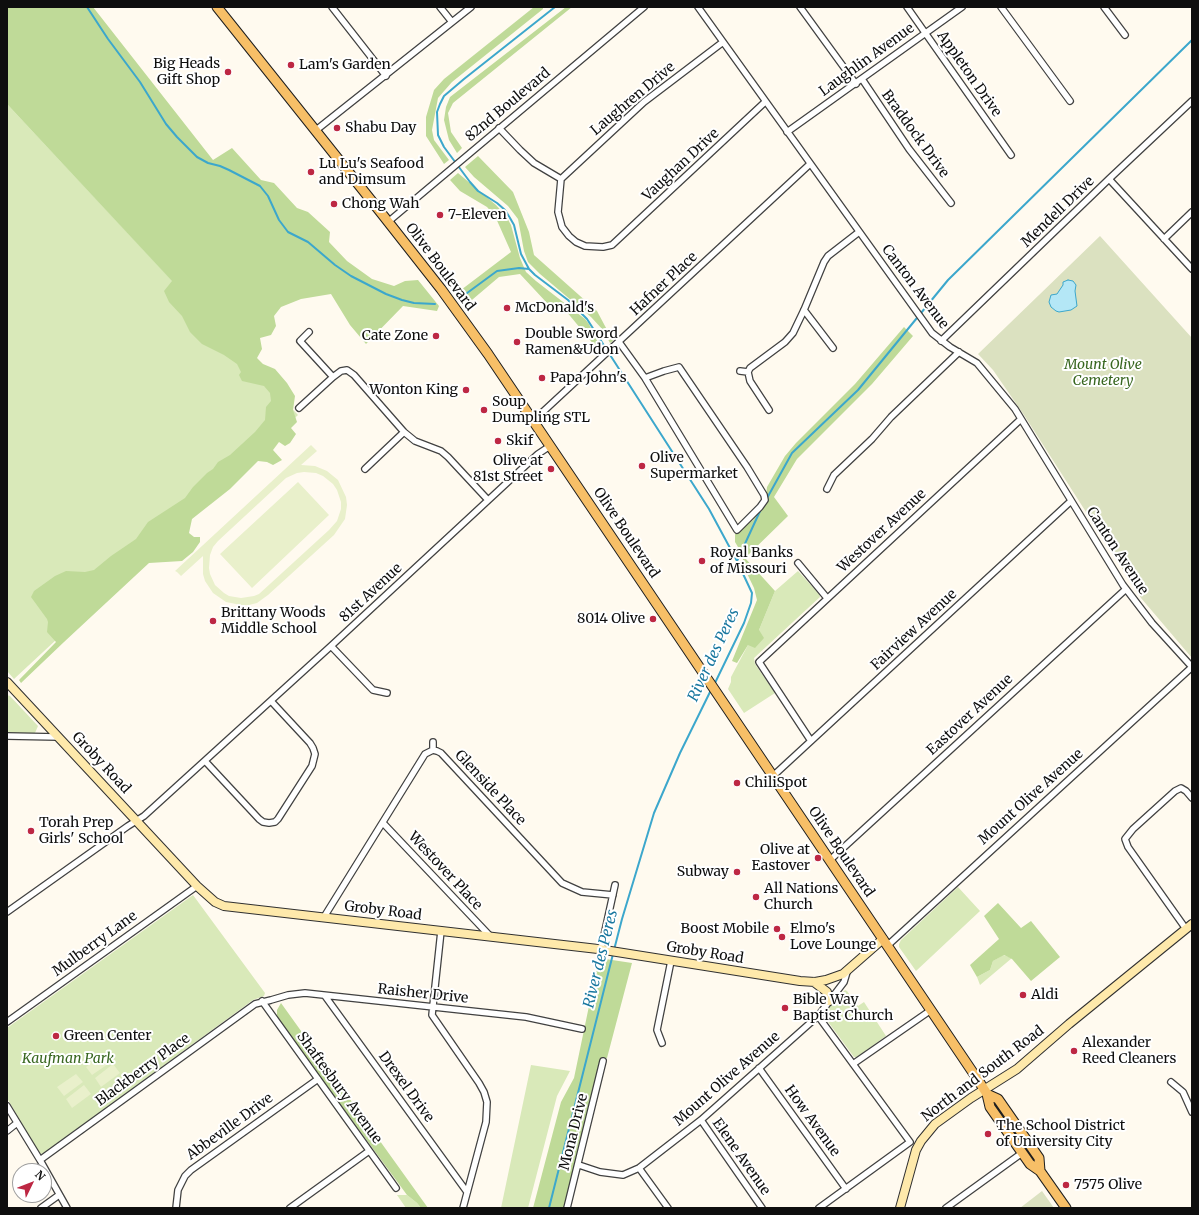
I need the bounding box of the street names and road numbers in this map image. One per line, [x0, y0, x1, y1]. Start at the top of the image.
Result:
street label: Laughlin Avenue [816, 20, 918, 100]
street label: Appleton Drive [933, 28, 1005, 120]
street label: Laughren Drive [587, 59, 679, 139]
street label: 82nd Boulevard [462, 65, 554, 145]
street label: Braddock Drive [878, 87, 952, 181]
street label: Vaughan Drive [639, 125, 723, 205]
street label: Mendell Drive [1018, 173, 1098, 251]
street label: Olive Boulevard [402, 220, 478, 314]
street label: Canton Avenue [878, 242, 952, 332]
street label: Hafner Place [627, 249, 701, 319]
street label: Olive Boulevard [590, 485, 662, 581]
street label: Westover Avenue [834, 486, 930, 576]
street label: Canton Avenue [1082, 504, 1152, 598]
street label: 81st Avenue [336, 560, 406, 626]
street label: Fairview Avenue [868, 586, 960, 674]
street label: Eastover Avenue [924, 671, 1016, 759]
street label: Groby Road [68, 729, 134, 797]
street label: Mount Olive Avenue [975, 746, 1087, 848]
street label: Glenside Place [451, 747, 529, 829]
street label: Olive Boulevard [805, 804, 877, 900]
street label: Westover Place [405, 828, 485, 914]
street label: Groby Road [343, 898, 423, 924]
street label: Mulberry Lane [50, 908, 140, 980]
street label: Groby Road [665, 939, 745, 967]
street label: Raisher Drive [377, 981, 469, 1007]
street label: North and South Road [919, 1023, 1047, 1125]
street label: Mount Olive Avenue [671, 1028, 783, 1130]
street label: Shaftesbury Avenue [293, 1029, 385, 1147]
street label: Blackberry Place [93, 1030, 193, 1110]
street label: Drexel Drive [375, 1048, 437, 1126]
street label: How Avenue [781, 1082, 843, 1160]
street label: Abbeville Drive [184, 1090, 276, 1164]
street label: Mona Drive [556, 1092, 592, 1172]
street label: Elene Avenue [708, 1115, 774, 1199]

